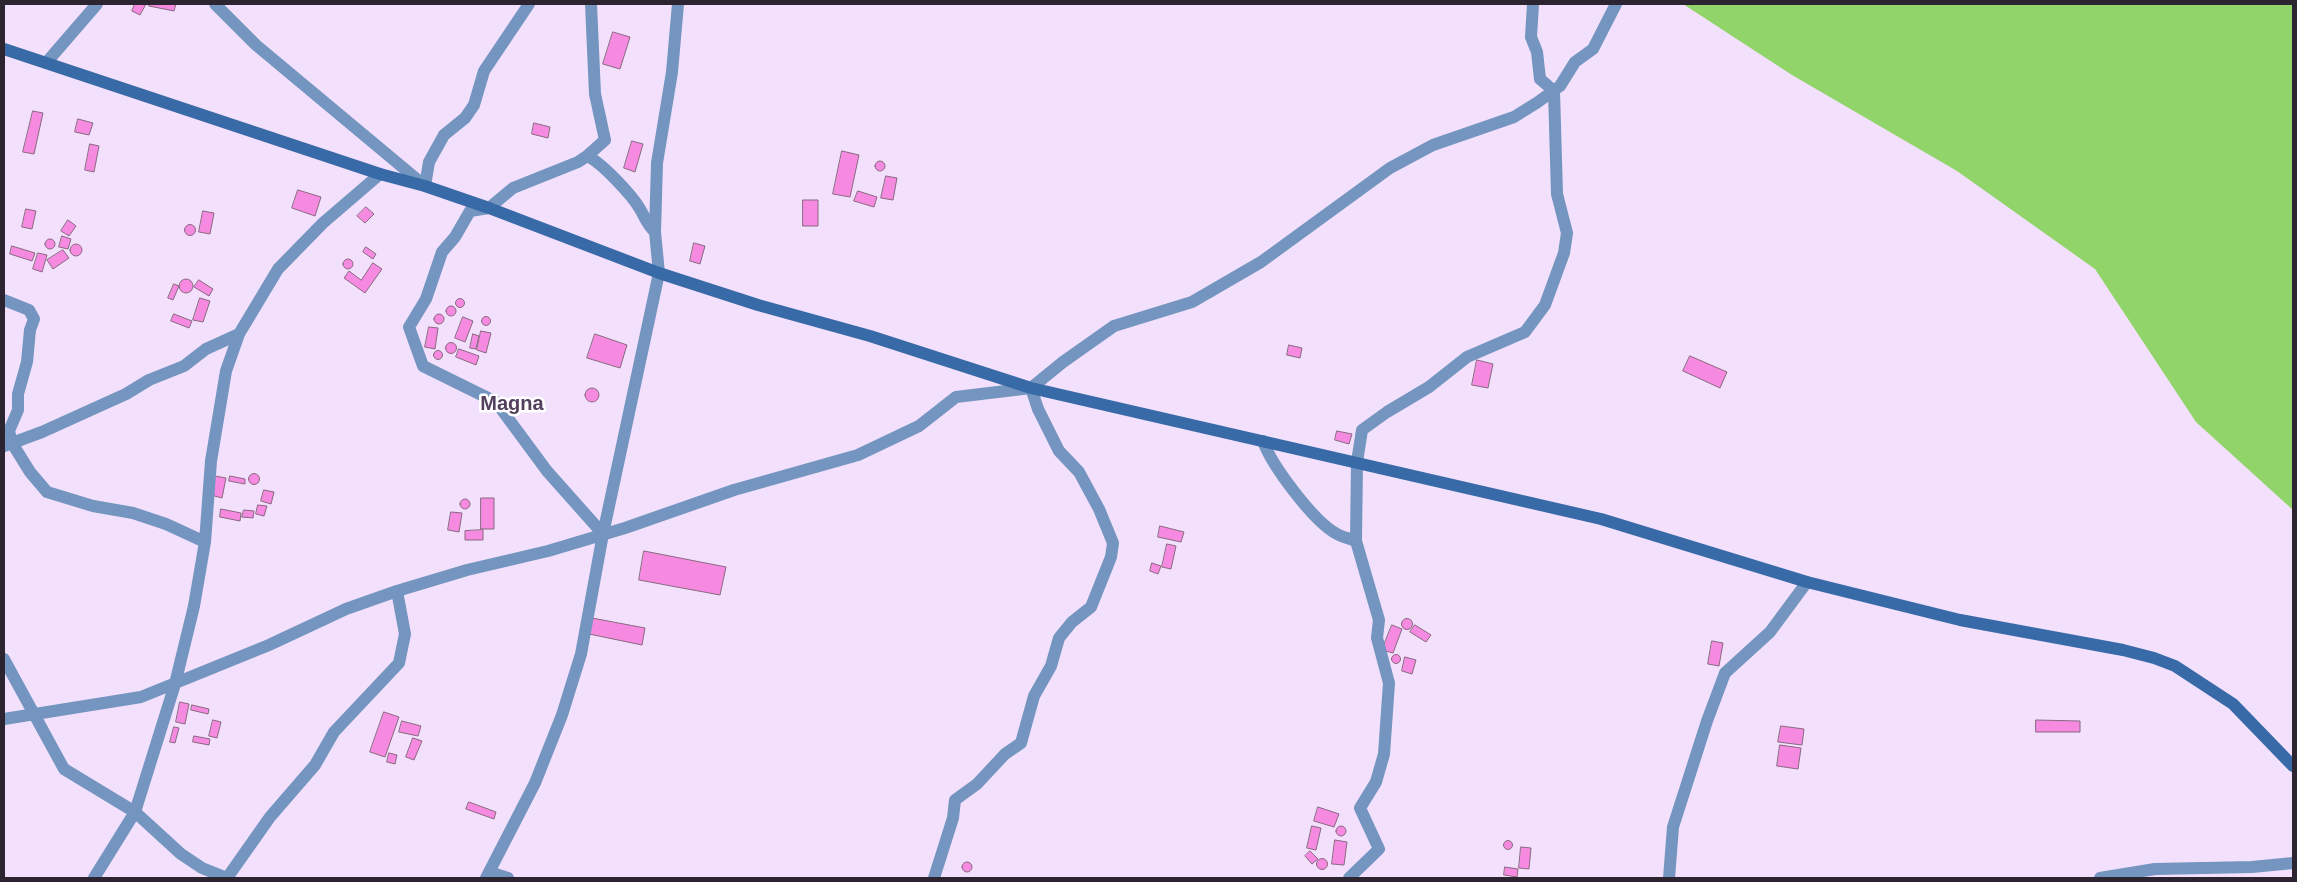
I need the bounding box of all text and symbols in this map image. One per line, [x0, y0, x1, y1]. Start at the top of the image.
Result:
district label: Magna [480, 392, 544, 416]

